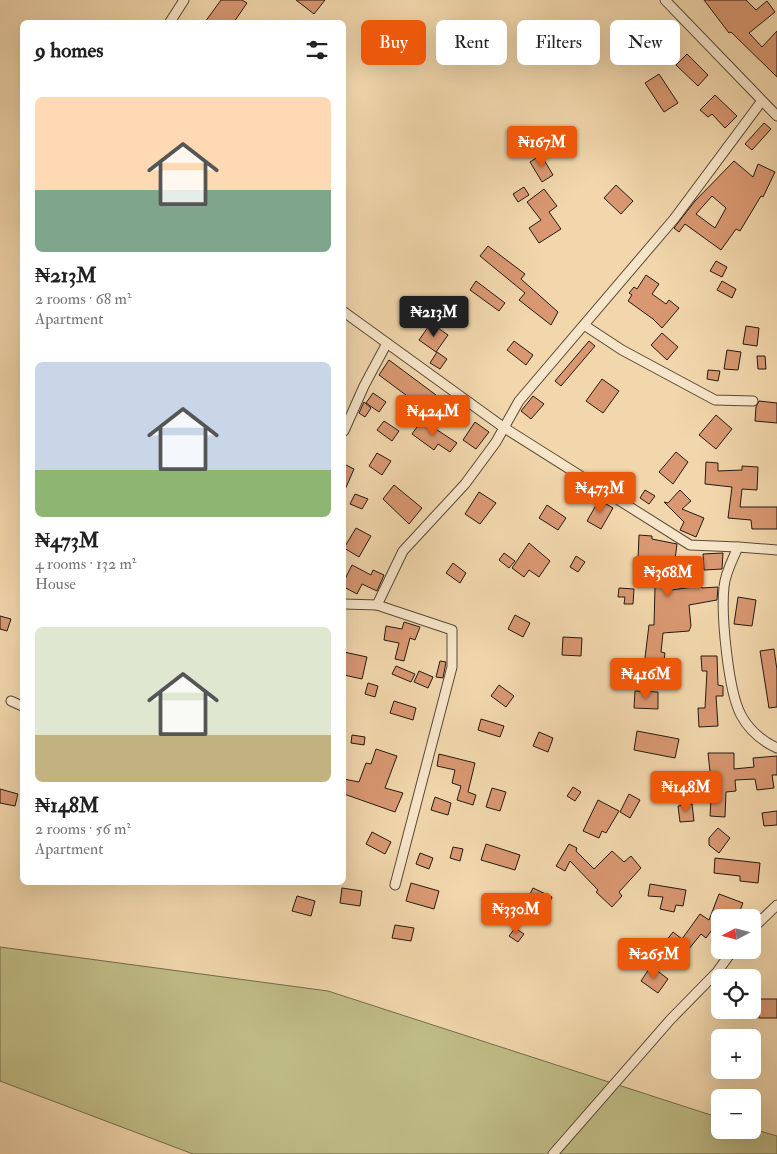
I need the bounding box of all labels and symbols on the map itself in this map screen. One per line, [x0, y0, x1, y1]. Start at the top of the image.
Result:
pin: ₦167M [507, 126, 577, 168]
pin: ₦213M [399, 296, 469, 338]
pin: ₦424M [398, 394, 468, 437]
pin: ₦473M [565, 472, 635, 514]
pin: ₦368M [633, 556, 703, 598]
pin: ₦416M [611, 658, 681, 700]
pin: ₦148M [651, 770, 721, 813]
pin: ₦330M [481, 892, 551, 935]
north arrow [711, 909, 761, 959]
pin: ₦265M [619, 938, 689, 980]

